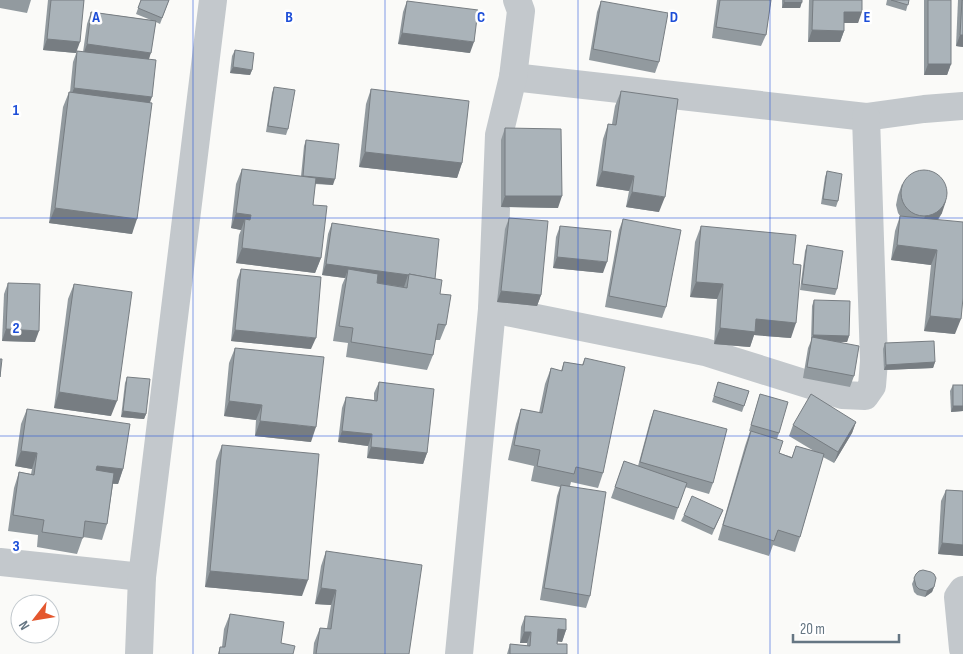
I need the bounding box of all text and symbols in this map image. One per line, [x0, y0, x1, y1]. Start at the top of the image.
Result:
text: A [91, 8, 100, 27]
text: B [285, 8, 293, 27]
text: C [477, 8, 485, 27]
text: D [670, 8, 678, 27]
text: E [864, 8, 871, 27]
text: 1 [13, 101, 20, 120]
text: 2 [12, 319, 20, 338]
text: 3 [12, 537, 20, 556]
north arrow [10, 594, 60, 644]
scale bar [793, 612, 899, 644]
text: N [15, 618, 33, 633]
text: 20 m [800, 620, 825, 639]

